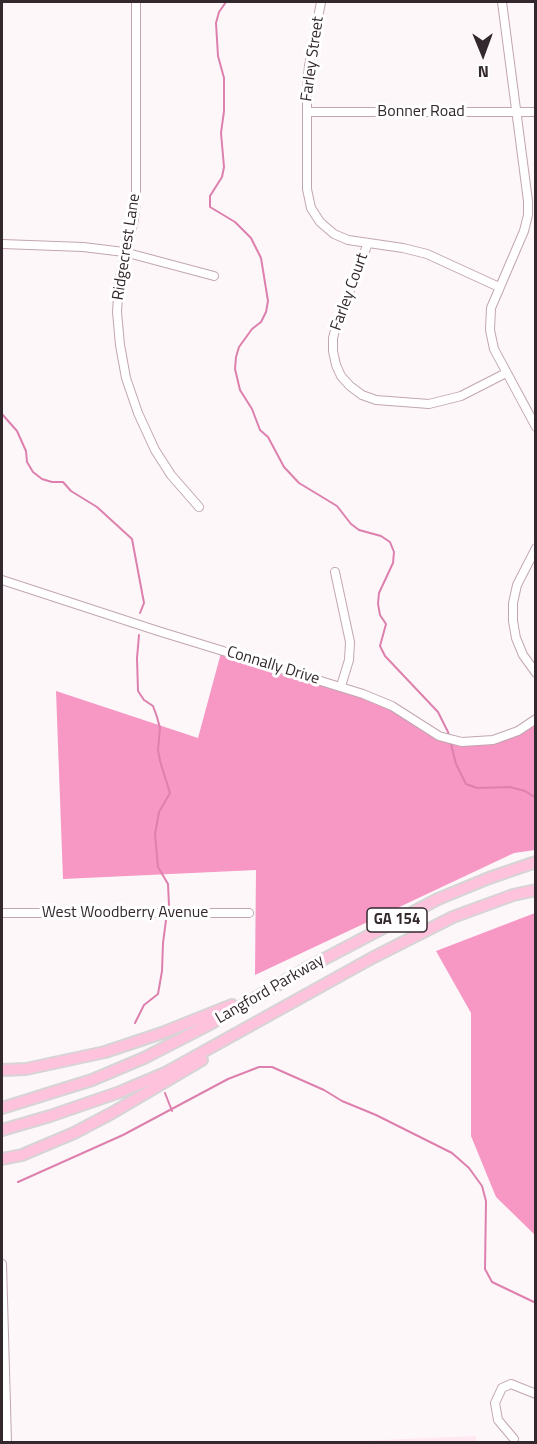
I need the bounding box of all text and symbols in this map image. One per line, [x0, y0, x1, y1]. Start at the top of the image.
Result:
street label: Farley Street [298, 15, 328, 103]
north arrow [453, 24, 513, 84]
text: N [478, 60, 489, 84]
street label: Bonner Road [377, 102, 465, 122]
street label: Ridgecrest Lane [109, 192, 145, 302]
street label: Farley Court [327, 251, 373, 333]
street label: Connally Drive [224, 643, 322, 689]
street label: West Woodberry Avenue [42, 903, 208, 923]
road number: GA 154 [367, 908, 427, 932]
street label: Langford Parkway [212, 951, 328, 1029]

